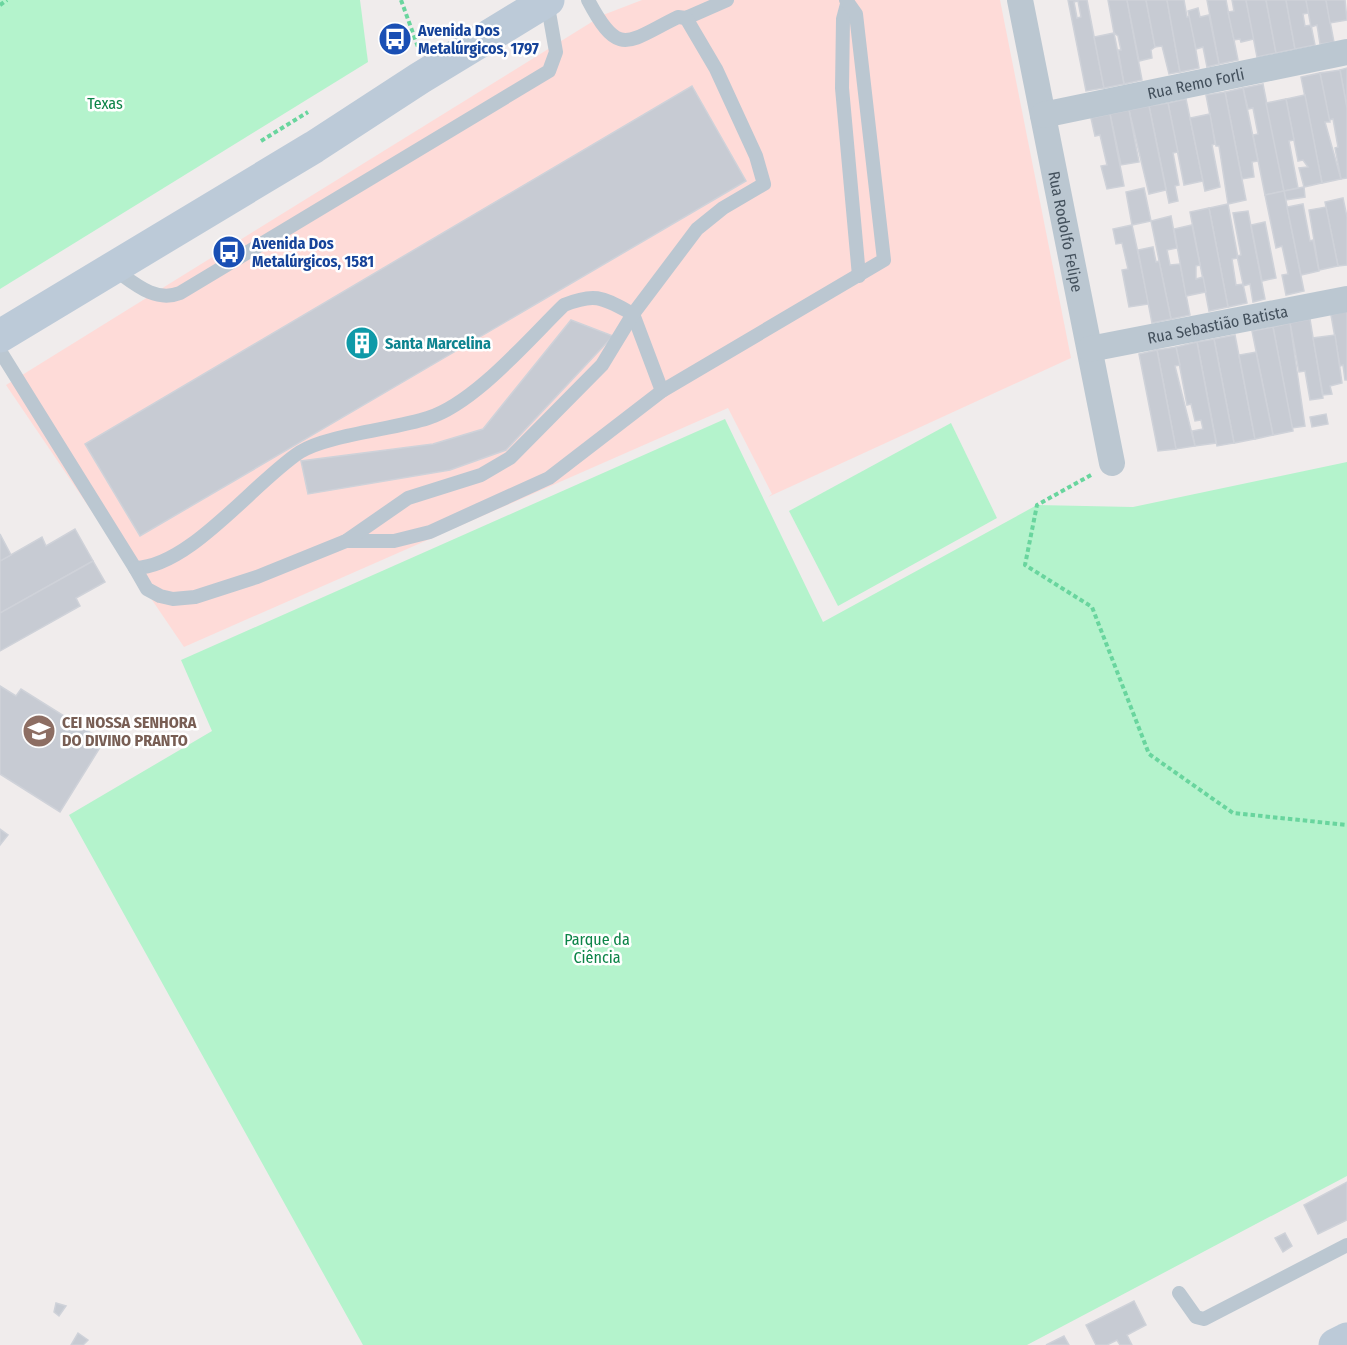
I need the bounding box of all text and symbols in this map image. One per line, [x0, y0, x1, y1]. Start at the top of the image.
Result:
bus stop icon: Avenida Dos Metalúrgicos, 1797 [377, 21, 413, 57]
place label: Avenida Dos Metalúrgicos, 1797 [417, 21, 539, 58]
street label: Rua Remo Forli [1146, 64, 1246, 103]
park label: Texas [87, 94, 123, 113]
street label: Rua Rodolfo Felipe [1045, 169, 1087, 294]
bus stop icon: Avenida Dos Metalúrgicos, 1581 [211, 234, 247, 270]
place label: Avenida Dos Metalúrgicos, 1581 [251, 234, 374, 271]
street label: Rua Sebastião Batista [1146, 301, 1290, 347]
building icon: Santa Marcelina [344, 325, 380, 361]
place label: Santa Marcelina [385, 334, 491, 353]
school or university icon: CEI NOSSA SENHORA DO DIVINO PRANTO [21, 713, 57, 749]
place label: CEI NOSSA SENHORA DO DIVINO PRANTO [62, 713, 197, 750]
park label: Parque da Ciência [564, 930, 630, 967]

